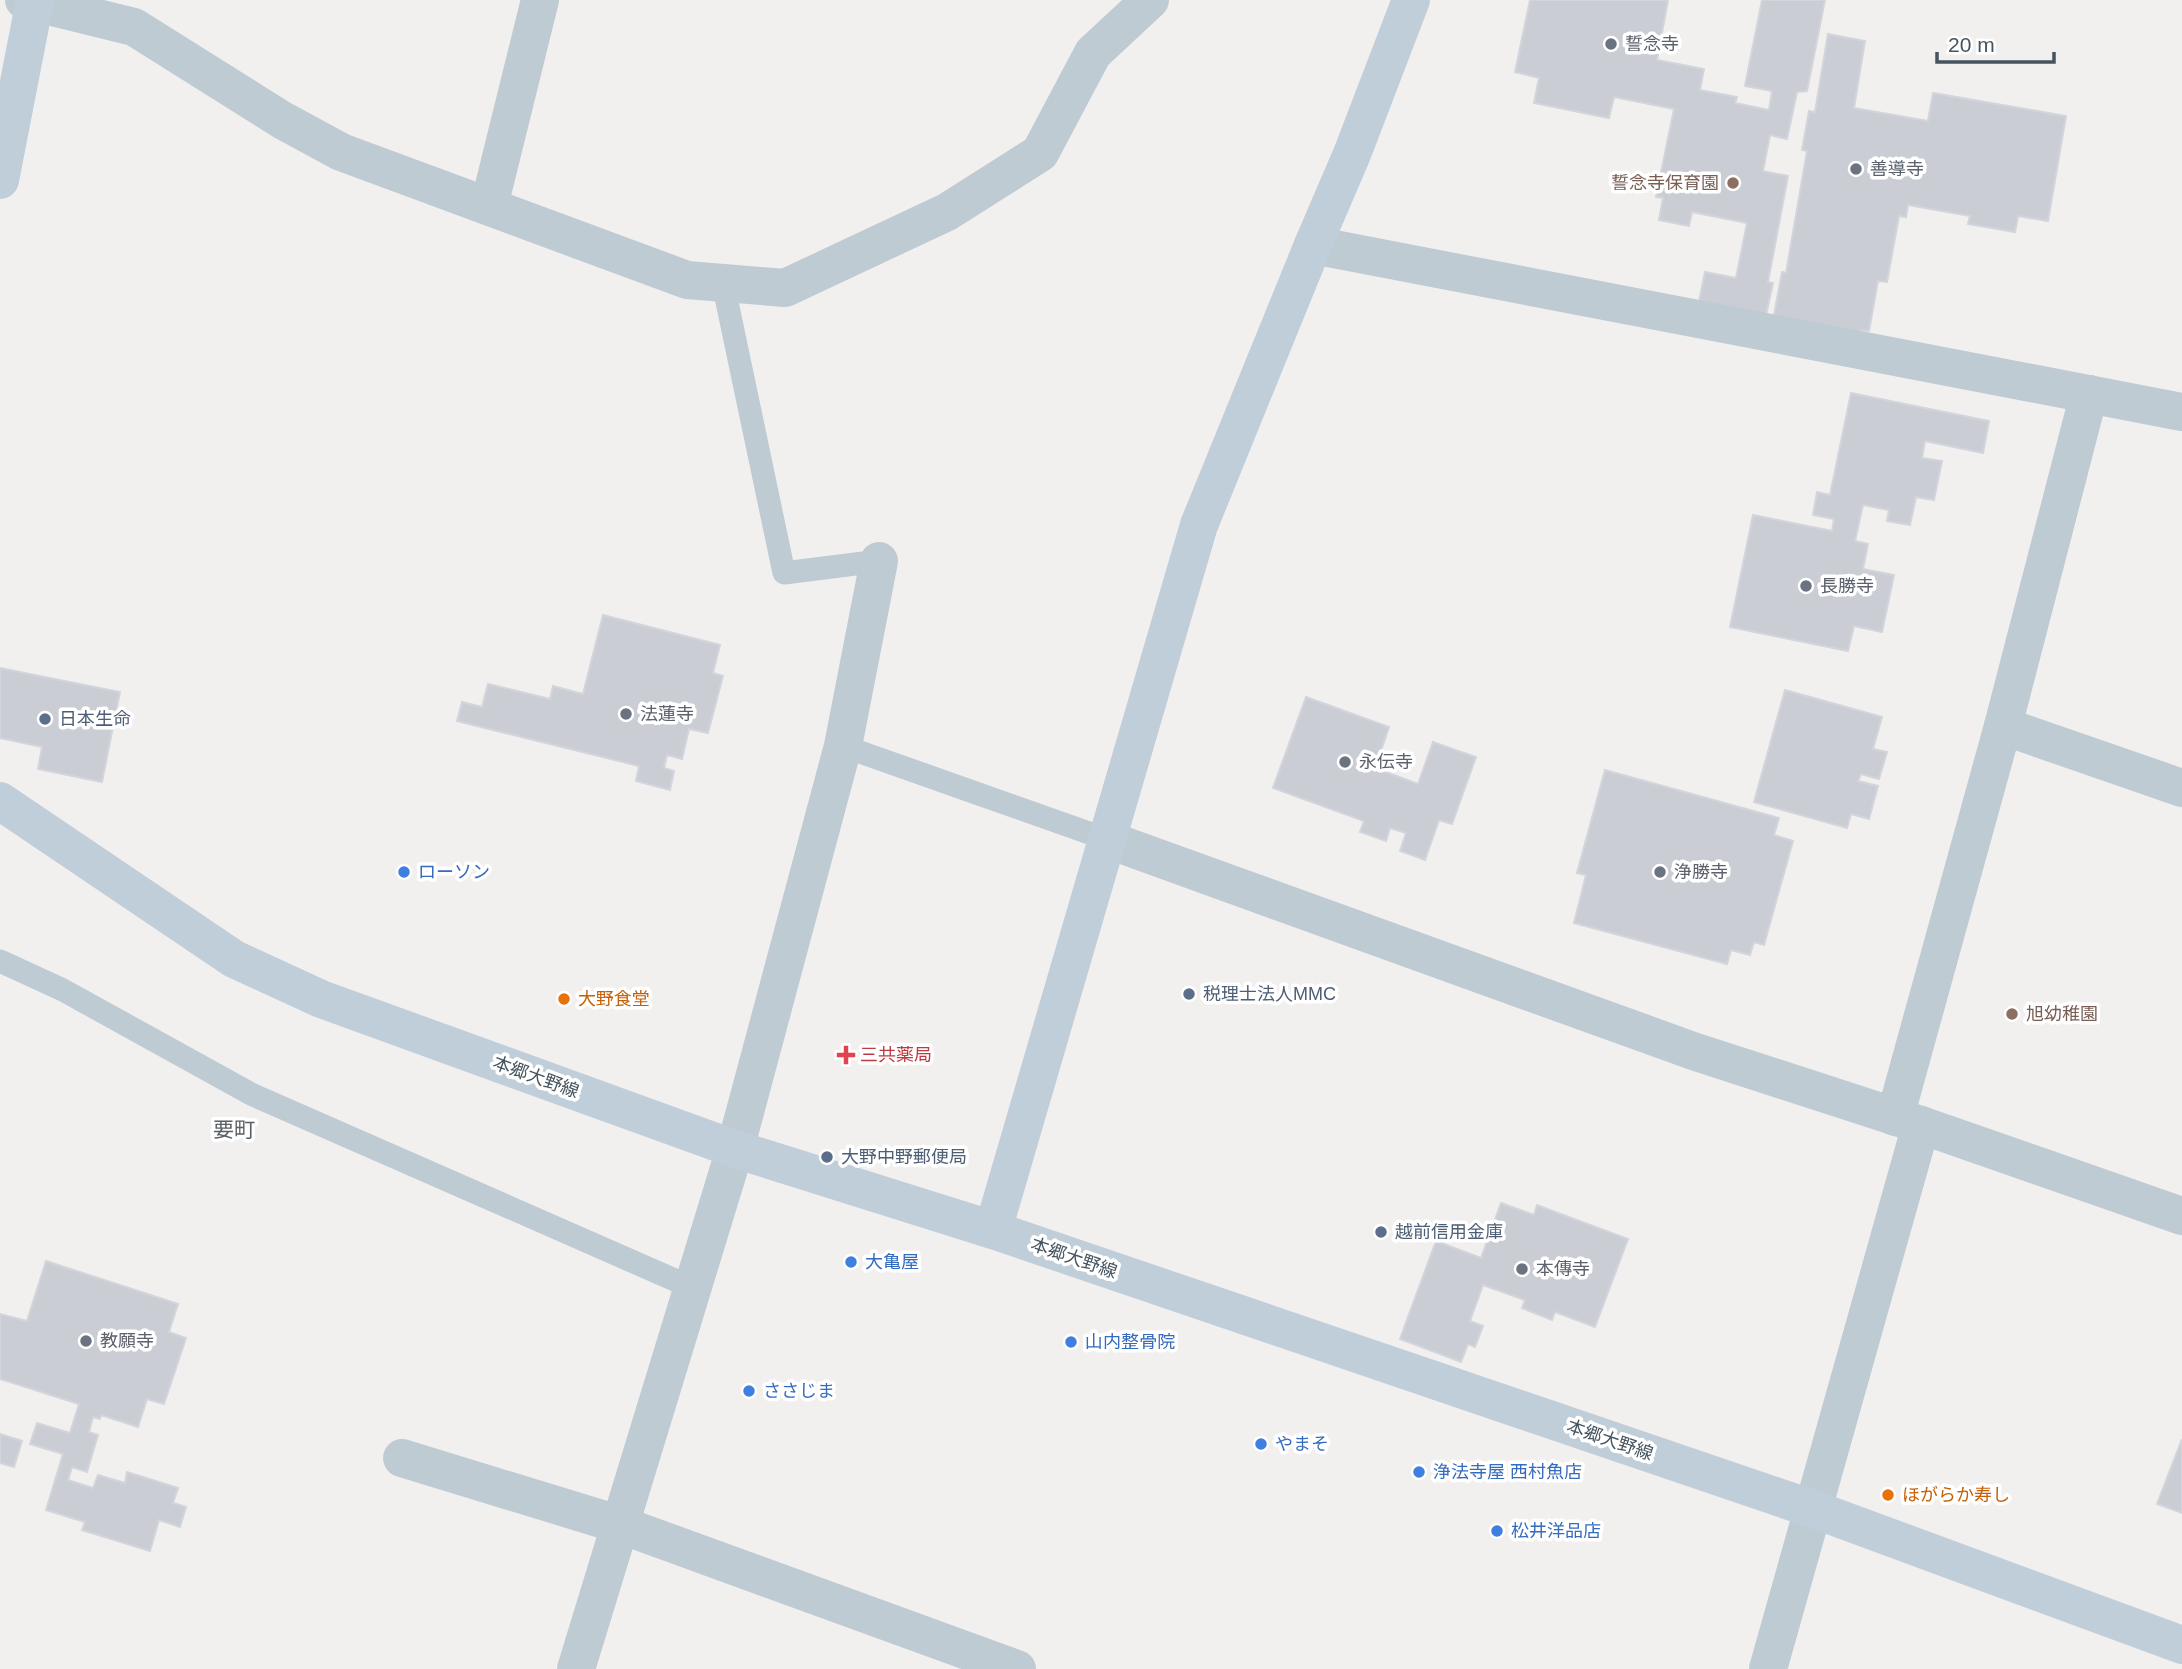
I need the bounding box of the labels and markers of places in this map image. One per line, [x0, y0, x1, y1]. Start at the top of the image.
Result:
place label: 誓念寺 [1625, 34, 1679, 54]
marker: 誓念寺 [1603, 36, 1619, 52]
place label: 善導寺 [1870, 159, 1924, 179]
marker: 善導寺 [1848, 161, 1864, 177]
place label: 誓念寺保育園 [1611, 173, 1719, 193]
marker: 誓念寺保育園 [1725, 175, 1741, 191]
place label: 長勝寺 [1820, 576, 1874, 596]
marker: 長勝寺 [1798, 578, 1814, 594]
place label: 法蓮寺 [640, 704, 694, 724]
marker: 法蓮寺 [618, 706, 634, 722]
place label: 日本生命 [59, 709, 131, 729]
marker: 日本生命 [37, 711, 53, 727]
place label: 永伝寺 [1359, 752, 1413, 772]
marker: 永伝寺 [1337, 754, 1353, 770]
place label: ローソン [418, 862, 490, 882]
place label: 浄勝寺 [1674, 862, 1728, 882]
marker: ローソン [396, 864, 412, 880]
marker: 浄勝寺 [1652, 864, 1668, 880]
place label: 税理士法人MMC [1203, 984, 1336, 1004]
marker: 税理士法人MMC [1181, 986, 1197, 1002]
place label: 大野食堂 [578, 989, 650, 1009]
marker: 大野食堂 [556, 991, 572, 1007]
place label: 旭幼稚園 [2026, 1004, 2098, 1024]
marker: 旭幼稚園 [2004, 1006, 2020, 1022]
place label: 三共薬局 [860, 1045, 932, 1065]
marker: 三共薬局 [838, 1047, 854, 1063]
place label: 大野中野郵便局 [841, 1147, 967, 1167]
marker: 大野中野郵便局 [819, 1149, 835, 1165]
place label: 越前信用金庫 [1395, 1222, 1503, 1242]
marker: 越前信用金庫 [1373, 1224, 1389, 1240]
place label: 大亀屋 [865, 1252, 919, 1272]
marker: 大亀屋 [843, 1254, 859, 1270]
place label: 本傳寺 [1536, 1259, 1590, 1279]
marker: 本傳寺 [1514, 1261, 1530, 1277]
place label: 教願寺 [100, 1331, 154, 1351]
place label: 山内整骨院 [1085, 1332, 1175, 1352]
marker: 教願寺 [78, 1333, 94, 1349]
marker: 山内整骨院 [1063, 1334, 1079, 1350]
place label: ささじま [763, 1381, 835, 1401]
marker: ささじま [741, 1383, 757, 1399]
place label: やまそ [1275, 1434, 1329, 1454]
marker: やまそ [1253, 1436, 1269, 1452]
place label: 浄法寺屋 西村魚店 [1433, 1462, 1582, 1482]
marker: 浄法寺屋 西村魚店 [1411, 1464, 1427, 1480]
place label: ほがらか寿し [1902, 1485, 2010, 1505]
marker: ほがらか寿し [1880, 1487, 1896, 1503]
place label: 松井洋品店 [1511, 1521, 1601, 1541]
marker: 松井洋品店 [1489, 1523, 1505, 1539]

